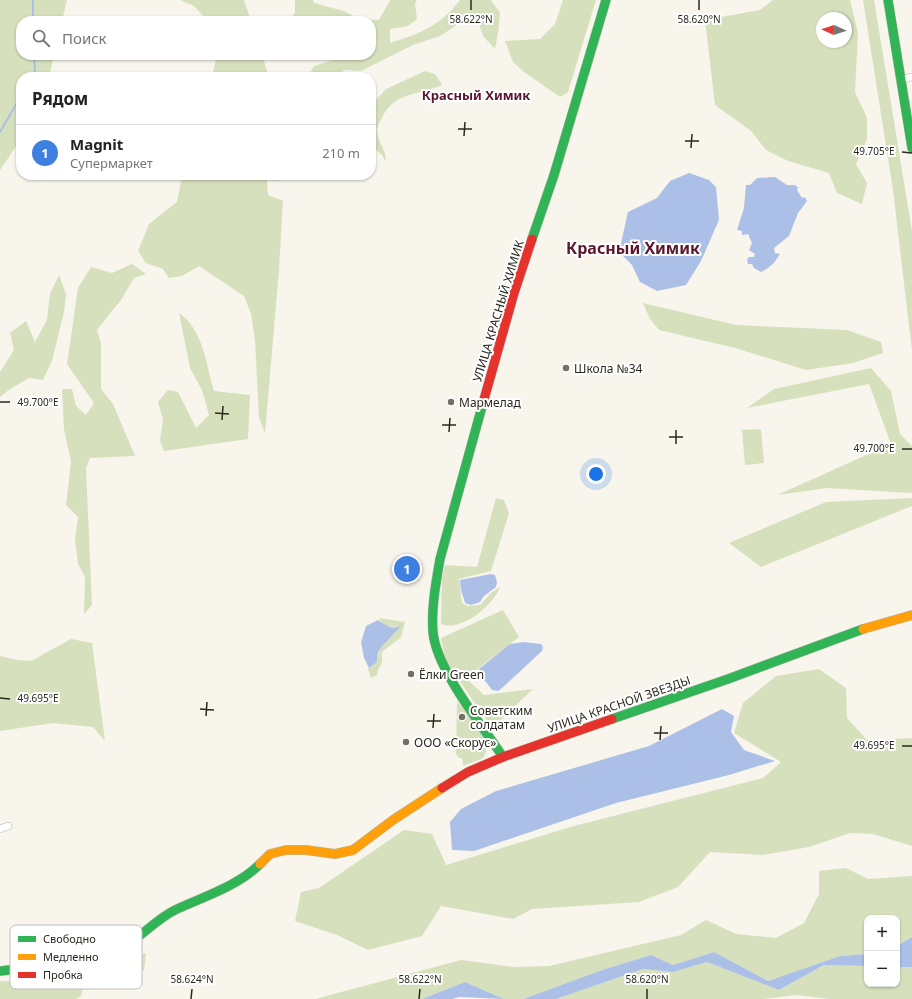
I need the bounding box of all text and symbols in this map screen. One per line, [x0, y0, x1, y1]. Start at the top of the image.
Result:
text: 58.622°N [449, 12, 493, 26]
text: 58.620°N [677, 12, 721, 26]
north arrow [816, 12, 852, 48]
search box [16, 16, 376, 60]
icon: search [30, 27, 52, 49]
text: Поиск [62, 28, 107, 48]
district label: Красный Химик [422, 86, 530, 104]
text: Рядом [32, 87, 88, 110]
text: Magnit [70, 134, 123, 154]
text: 1 [41, 144, 49, 162]
text: 210 m [322, 144, 360, 162]
text: 49.705°E [853, 144, 895, 158]
text: Супермаркет [70, 154, 153, 172]
street label: УЛИЦА КРАСНЫЙ ХИМИК [468, 237, 528, 384]
district label: Красный Химик [566, 237, 700, 259]
place label: Школа №34 [574, 360, 643, 377]
marker: Школа №34 [561, 363, 571, 373]
place label: Мармелад [459, 394, 521, 411]
text: 49.700°E [17, 395, 59, 409]
marker: Мармелад [446, 397, 456, 407]
text: 49.700°E [853, 441, 895, 455]
your location [586, 464, 606, 484]
pin: 1 [394, 554, 420, 584]
place label: Ёлки Green [419, 666, 484, 683]
marker: Ёлки Green [406, 669, 416, 679]
street label: УЛИЦА КРАСНОЙ ЗВЕЗДЫ [545, 672, 693, 736]
text: 49.695°E [17, 691, 59, 705]
place label: Советским солдатам [470, 702, 533, 733]
marker: Советским солдатам [457, 712, 467, 722]
place label: ООО «Скорус» [414, 734, 496, 751]
marker: ООО «Скорус» [401, 737, 411, 747]
text: 49.695°E [853, 738, 895, 752]
map controls [864, 915, 900, 987]
button: + [864, 915, 900, 951]
legend [10, 925, 142, 989]
text: Свободно [43, 931, 96, 946]
text: Медленно [43, 949, 98, 964]
button: − [864, 951, 900, 987]
text: Пробка [43, 967, 83, 982]
text: 58.624°N [170, 972, 214, 986]
text: 58.622°N [398, 972, 442, 986]
text: 58.620°N [625, 972, 669, 986]

